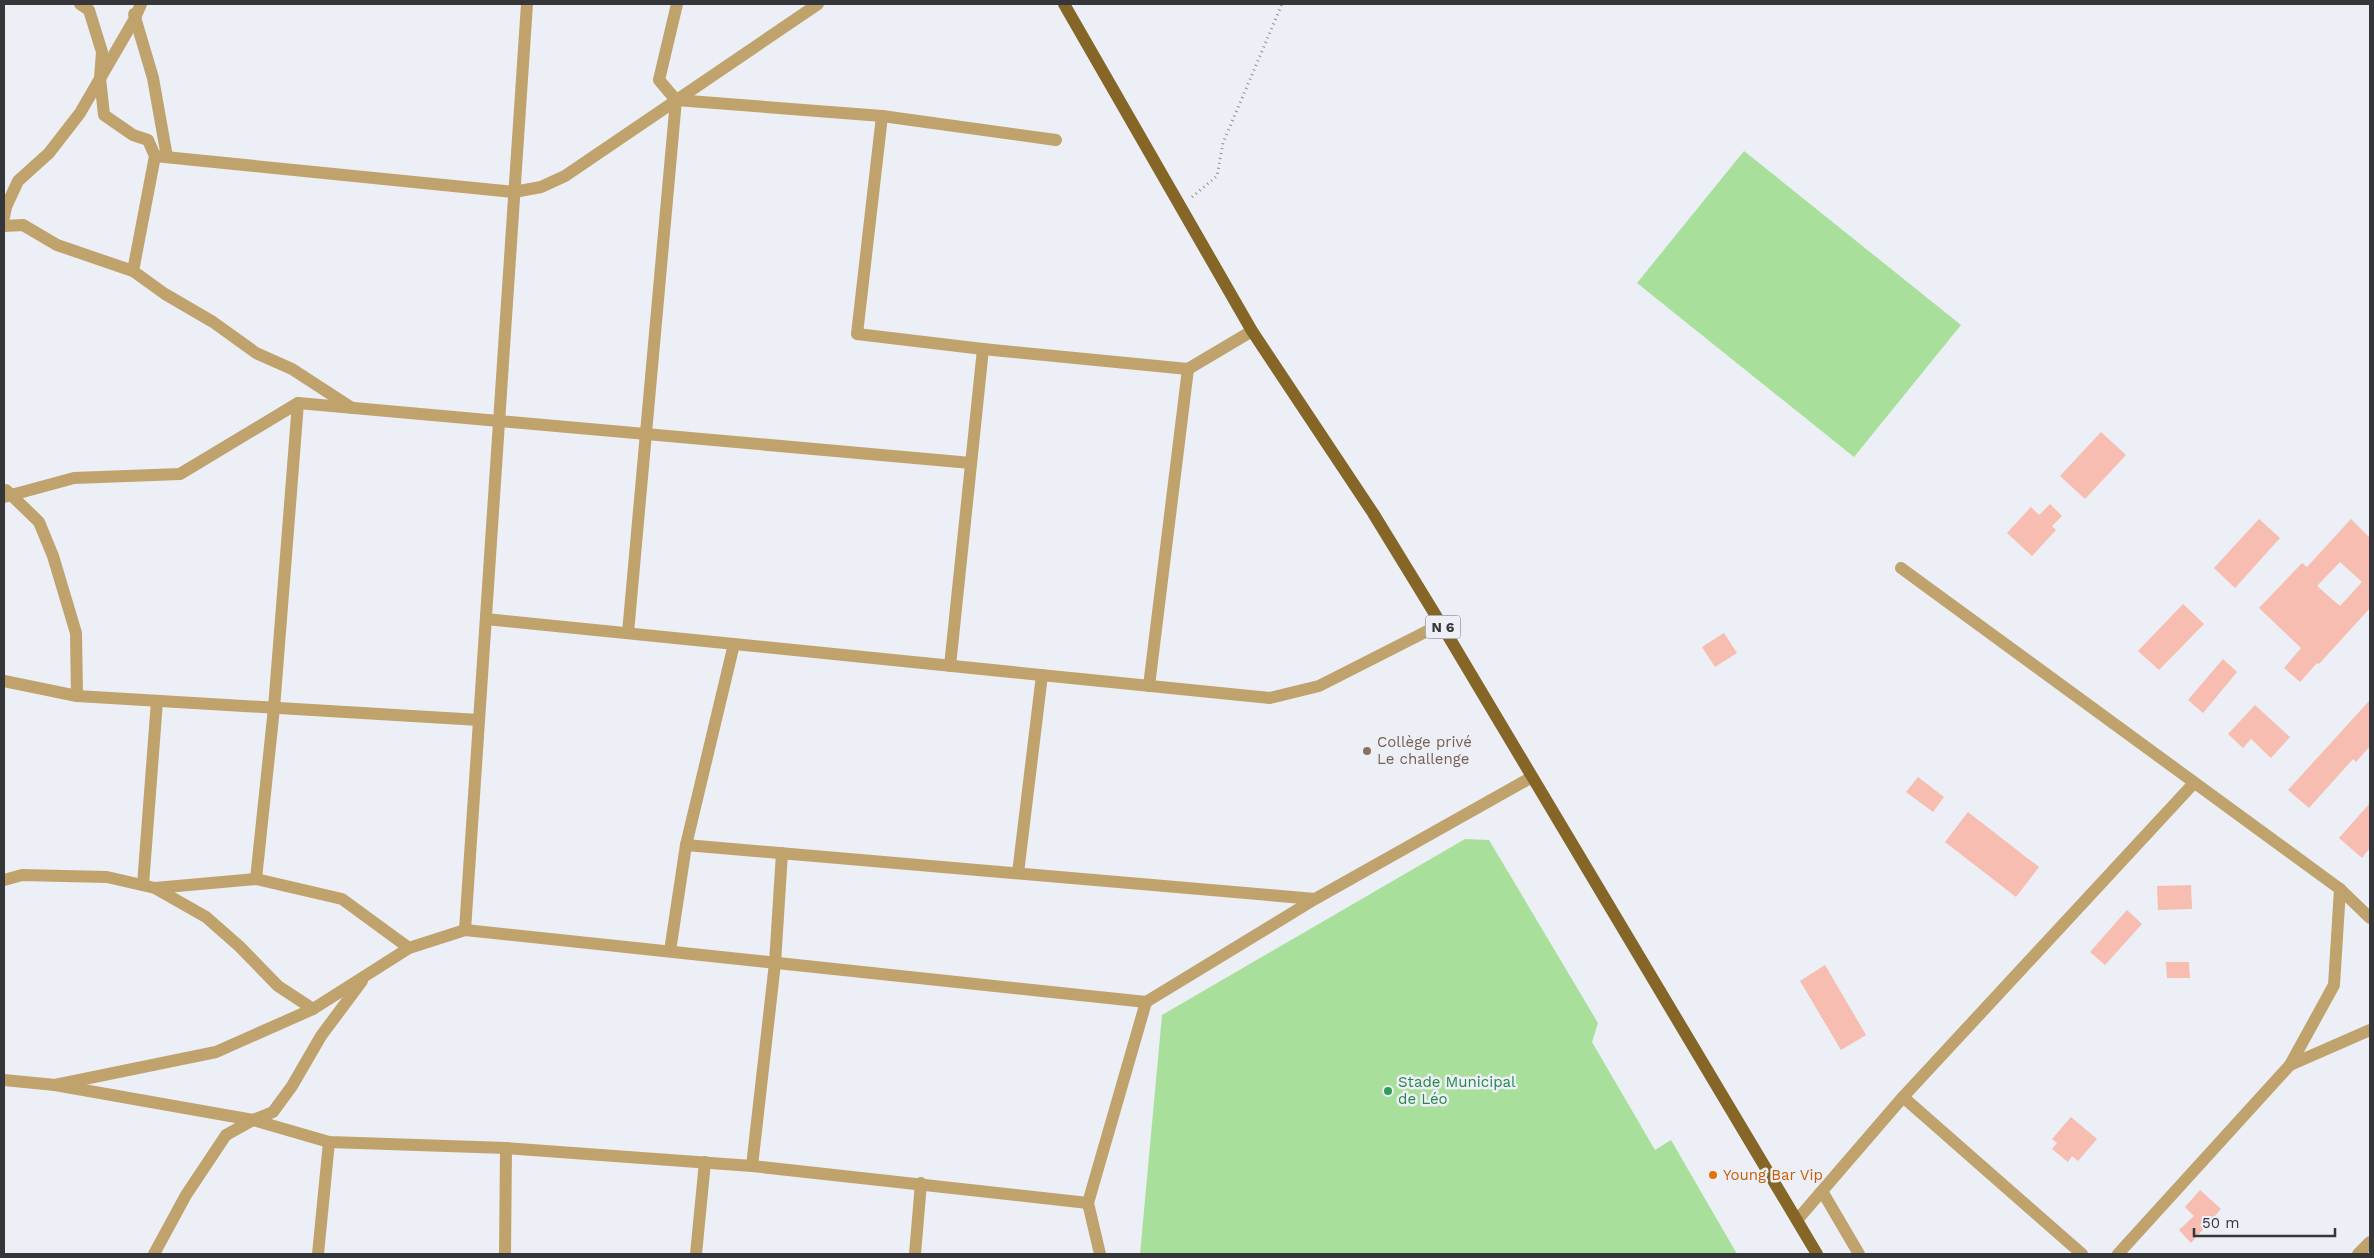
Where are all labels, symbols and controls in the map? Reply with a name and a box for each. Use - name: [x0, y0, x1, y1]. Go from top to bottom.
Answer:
- road number: N 6: [1426, 616, 1460, 638]
- place label: Collège privé Le challenge: [1377, 733, 1472, 768]
- marker: Collège privé Le challenge: [1361, 745, 1373, 757]
- place label: Stade Municipal de Léo: [1398, 1073, 1516, 1108]
- marker: Stade Municipal de Léo: [1382, 1085, 1394, 1097]
- place label: Young Bar Vip: [1723, 1166, 1823, 1184]
- marker: Young Bar Vip: [1707, 1169, 1719, 1181]
- scale bar: [2194, 1206, 2335, 1238]
- text: 50 m: [2202, 1214, 2239, 1232]

